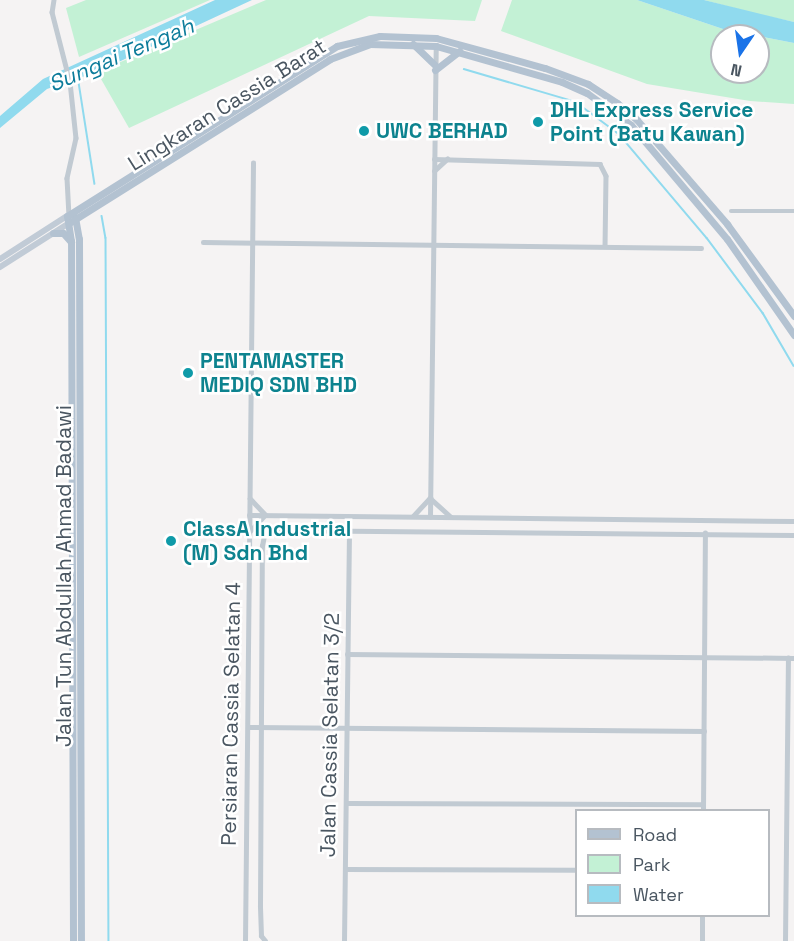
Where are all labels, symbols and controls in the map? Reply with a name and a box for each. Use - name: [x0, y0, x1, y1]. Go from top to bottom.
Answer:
- water label: Sungai Tengah: [44, 12, 198, 98]
- north arrow: [710, 24, 770, 84]
- street label: Lingkaran Cassia Barat: [123, 34, 331, 176]
- text: N: [729, 59, 744, 82]
- place label: DHL Express Service Point (Batu Kawan): [550, 97, 754, 147]
- marker: DHL Express Service Point (Batu Kawan): [531, 115, 545, 129]
- place label: UWC BERHAD: [376, 118, 508, 144]
- marker: UWC BERHAD: [357, 124, 371, 138]
- place label: PENTAMASTER MEDIQ SDN BHD: [200, 348, 357, 398]
- marker: PENTAMASTER MEDIQ SDN BHD: [181, 366, 195, 380]
- street label: Jalan Tun Abdullah Ahmad Badawi: [51, 404, 77, 748]
- place label: ClassA Industrial (M) Sdn Bhd: [183, 516, 352, 566]
- marker: ClassA Industrial (M) Sdn Bhd: [164, 534, 178, 548]
- street label: Persiaran Cassia Selatan 4: [216, 582, 246, 846]
- street label: Jalan Cassia Selatan 3/2: [315, 612, 345, 858]
- legend: [575, 809, 770, 917]
- text: Road: [633, 823, 677, 846]
- text: Park: [633, 853, 670, 876]
- text: Water: [633, 883, 684, 906]

